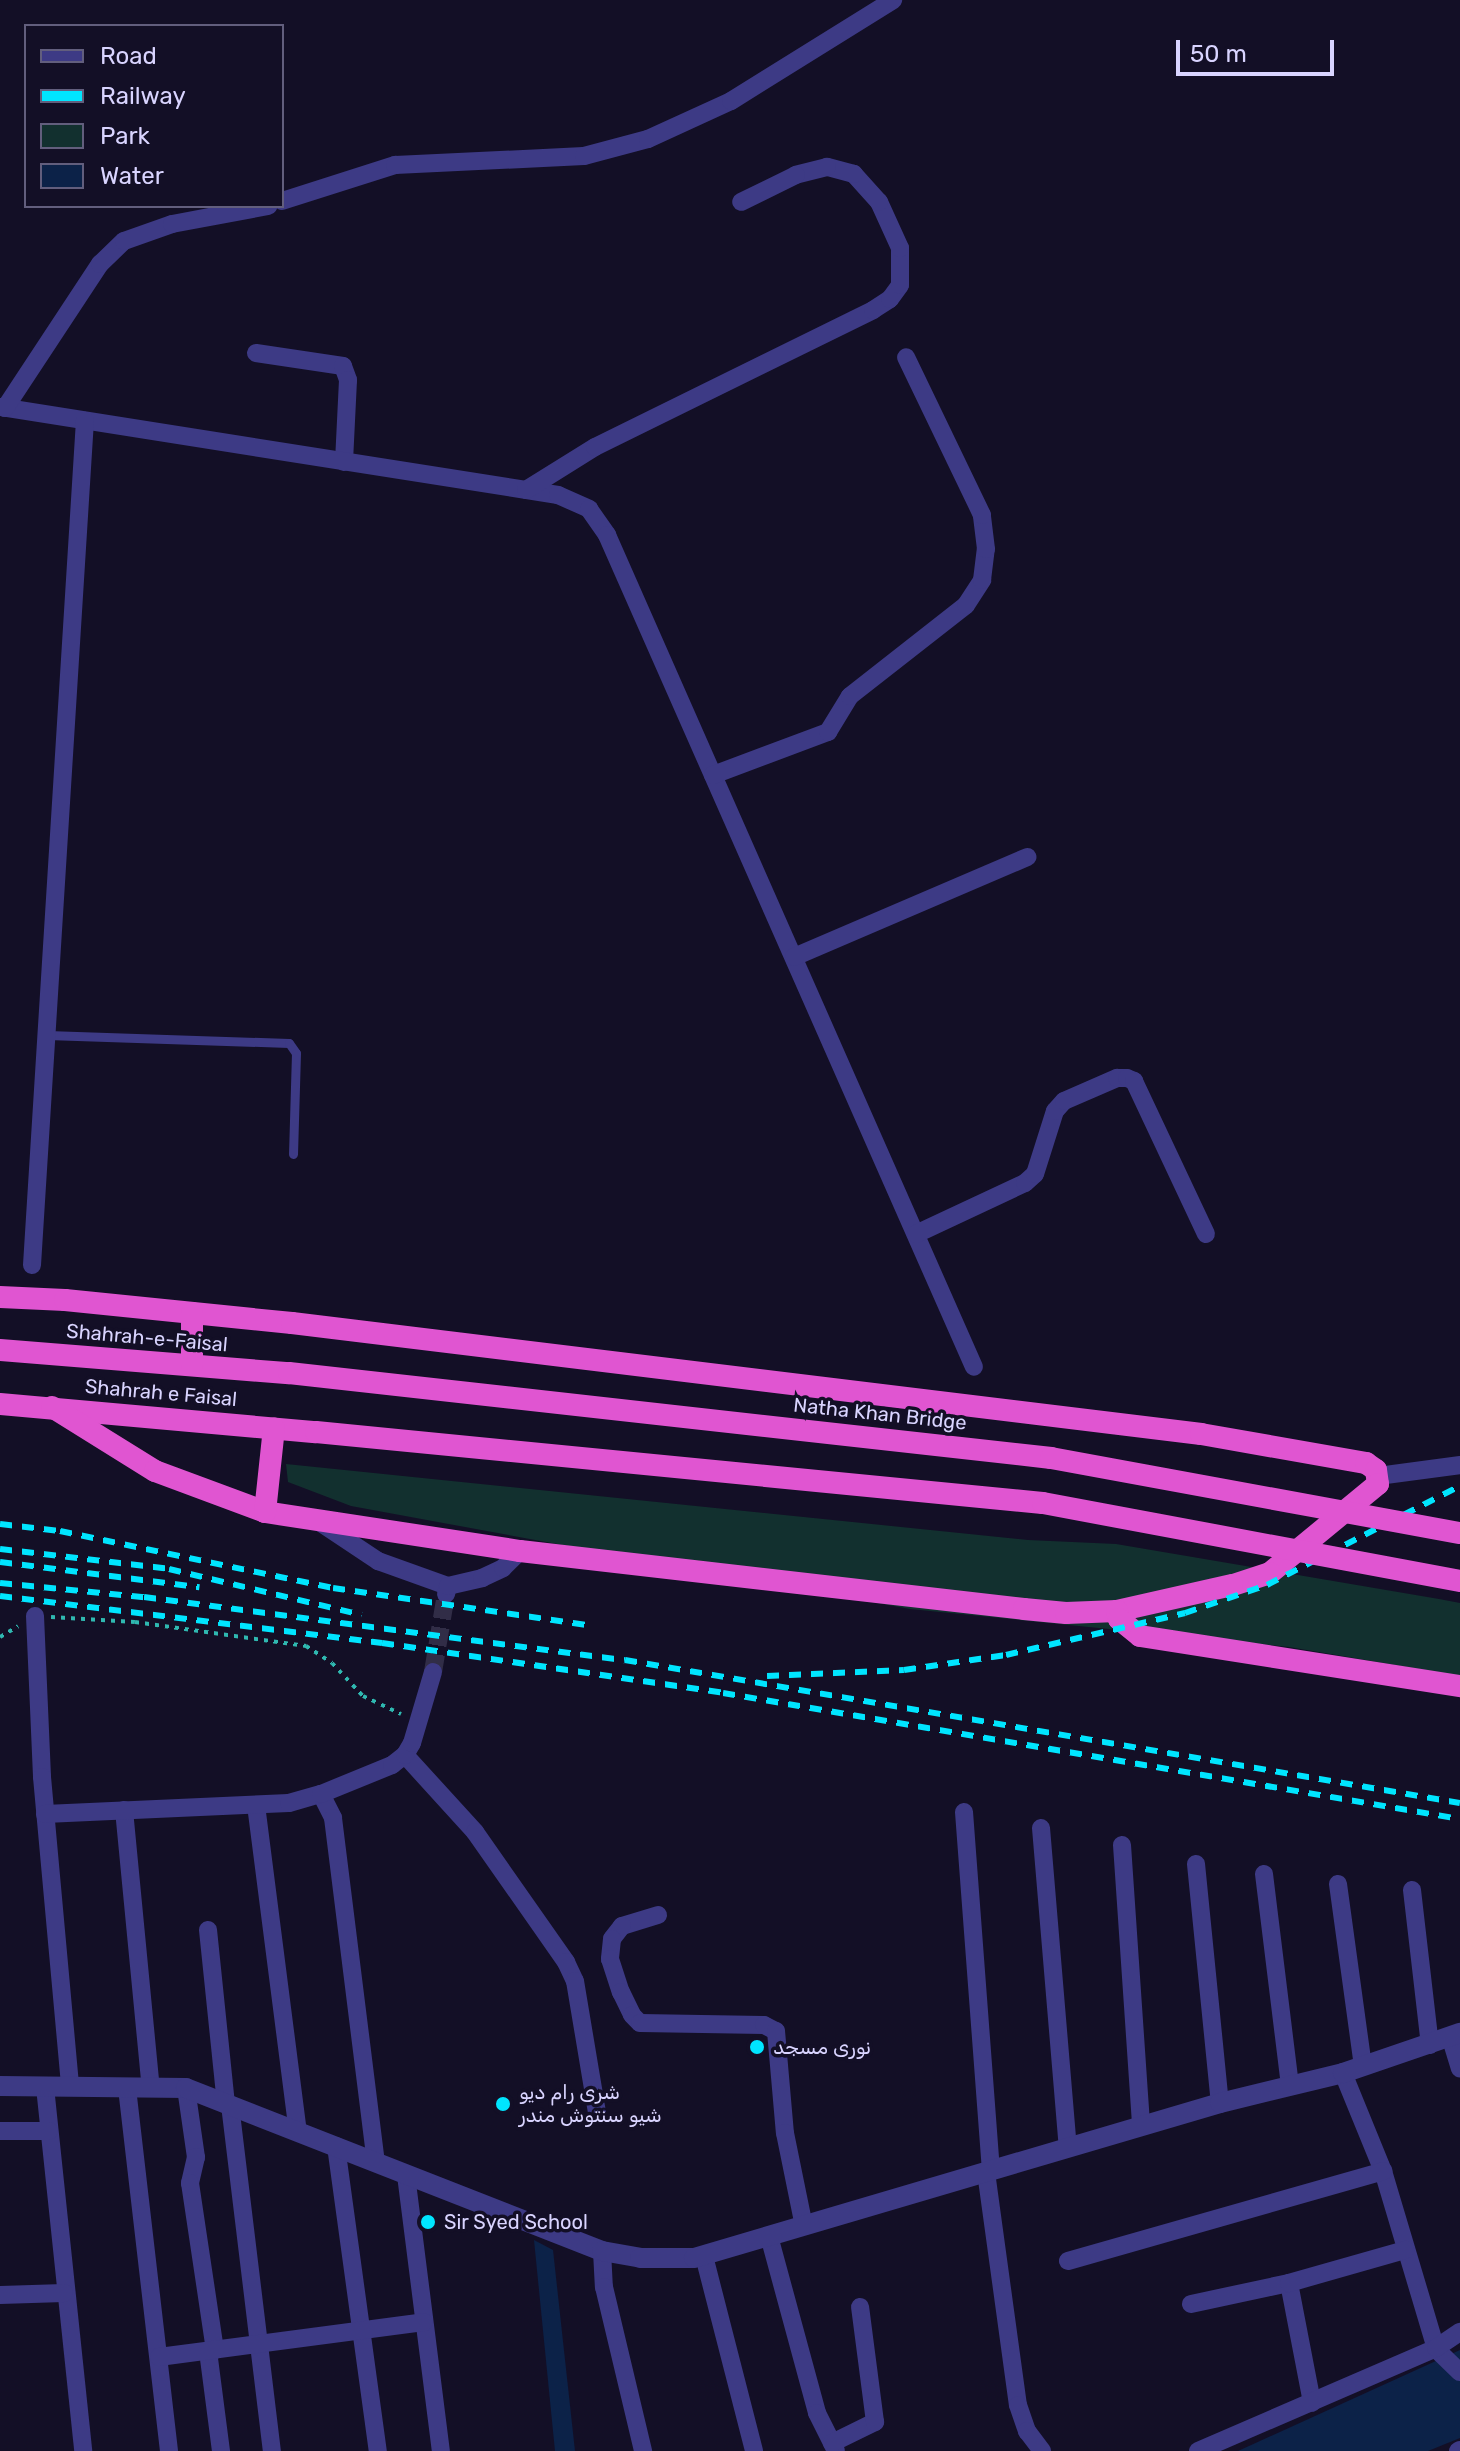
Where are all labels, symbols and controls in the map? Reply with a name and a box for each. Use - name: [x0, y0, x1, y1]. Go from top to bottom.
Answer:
- legend: [24, 24, 284, 208]
- scale bar: [1180, 24, 1338, 74]
- text: 50 m: [1190, 40, 1247, 68]
- text: Road: [100, 42, 157, 70]
- text: Railway: [100, 82, 186, 110]
- text: Park: [100, 122, 150, 150]
- text: Water: [100, 162, 164, 190]
- street label: Shahrah-e-Faisal: [65, 1319, 229, 1357]
- street label: Shahrah e Faisal: [84, 1374, 238, 1412]
- street label: Natha Khan Bridge: [792, 1393, 968, 1435]
- place label: نوری مسجد: [773, 2035, 871, 2059]
- marker: نوری مسجد: [748, 2038, 766, 2056]
- place label: شری رام دیو شیو سنتوش مندر: [519, 2080, 662, 2127]
- marker: شری رام دیو شیو سنتوش مندر: [494, 2095, 512, 2113]
- place label: Sir Syed School: [444, 2210, 588, 2234]
- marker: Sir Syed School: [419, 2213, 437, 2231]

